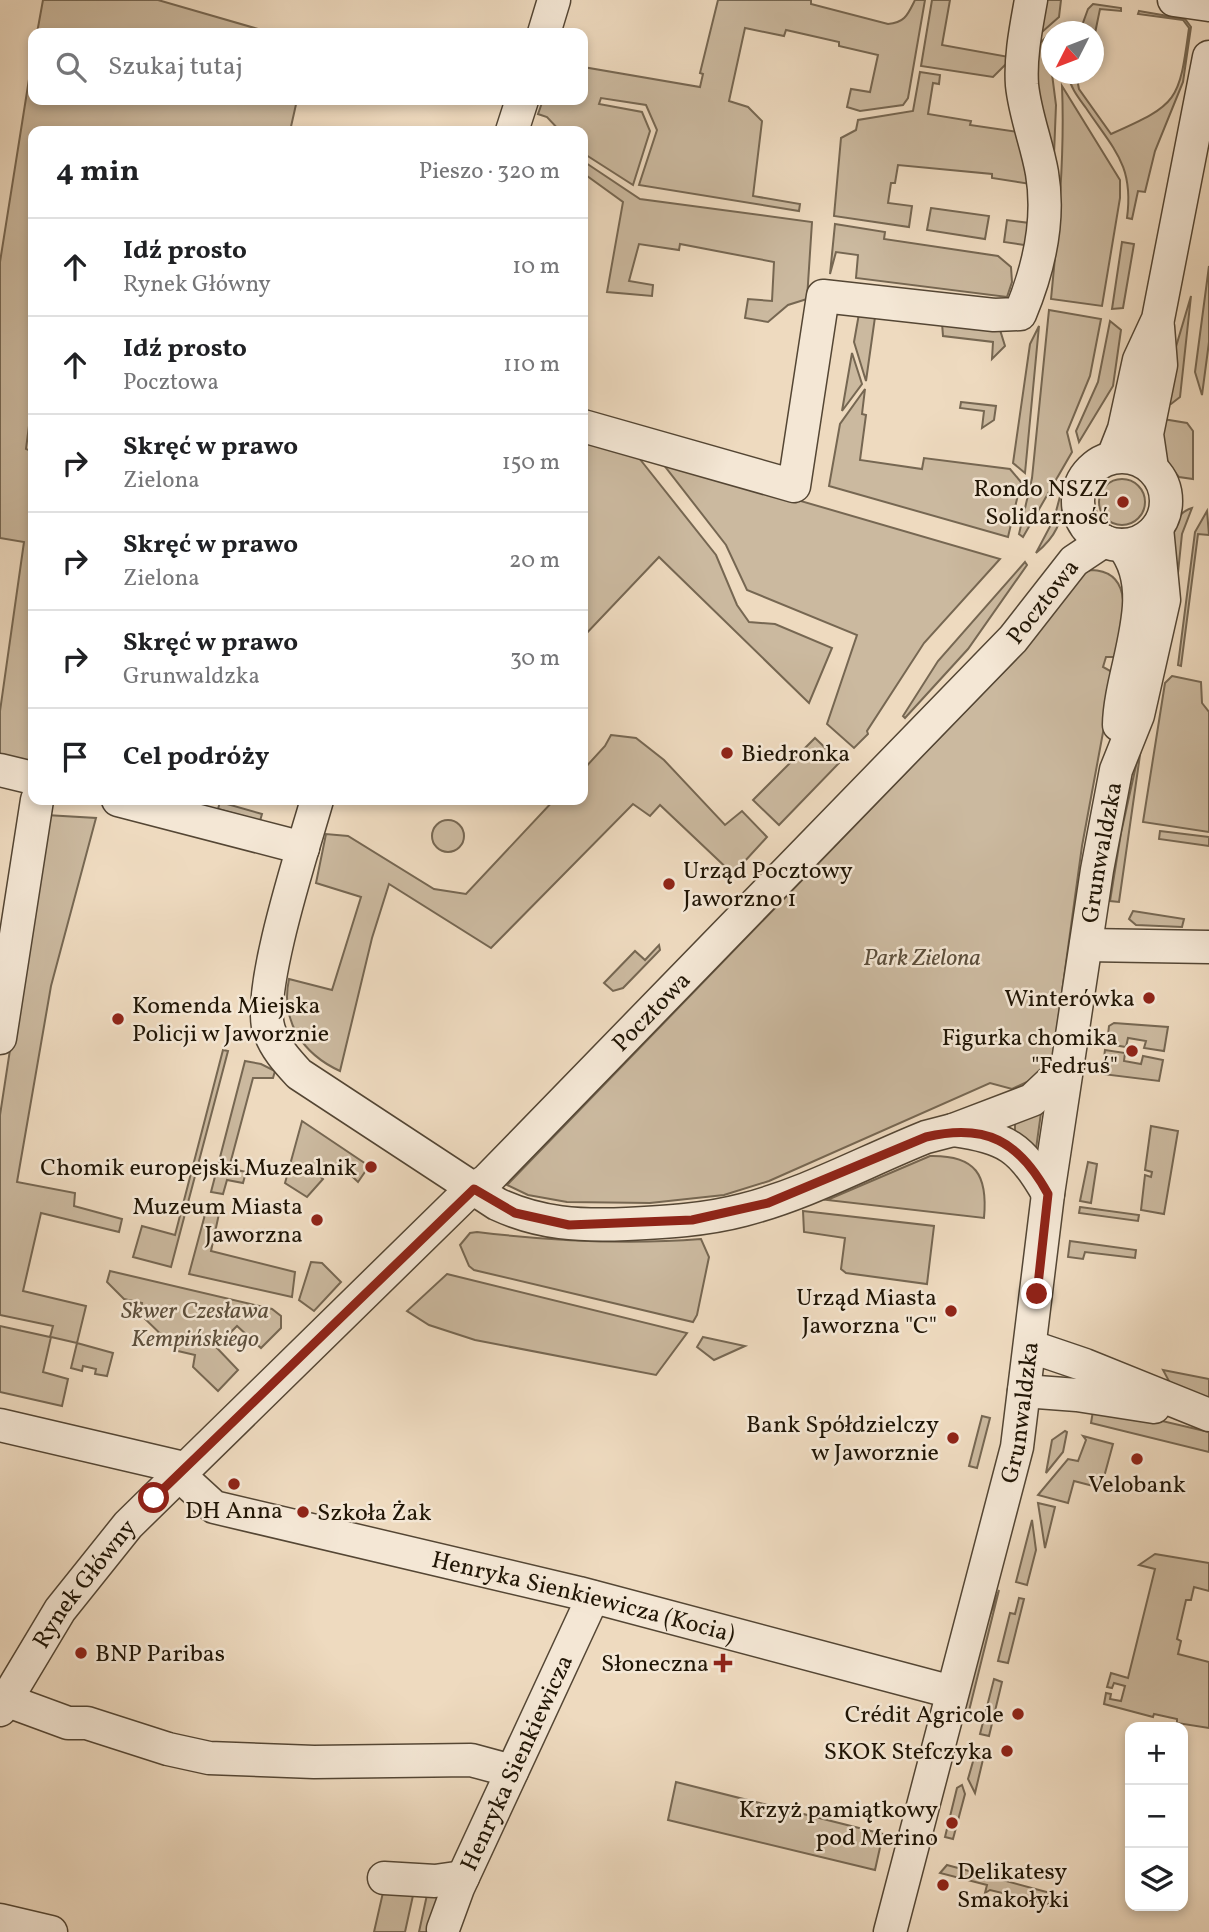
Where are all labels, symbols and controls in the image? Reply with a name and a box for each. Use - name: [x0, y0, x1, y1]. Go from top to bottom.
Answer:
- north arrow: [1041, 21, 1104, 84]
- search box: [28, 28, 588, 105]
- icon: search: [52, 48, 90, 86]
- text: Szukaj tutaj: [108, 49, 243, 85]
- text: 4 min: [56, 151, 140, 193]
- text: Pieszo · 320 m: [419, 156, 560, 188]
- text: Idź prosto: [123, 233, 247, 269]
- icon: ahead: [56, 248, 94, 286]
- text: 10 m: [512, 251, 560, 283]
- text: Rynek Główny: [123, 269, 271, 301]
- text: Idź prosto: [123, 331, 247, 367]
- icon: ahead: [56, 346, 94, 384]
- text: 110 m: [503, 349, 560, 381]
- text: Pocztowa: [123, 367, 219, 399]
- text: Skręć w prawo: [123, 429, 298, 465]
- icon: right: [56, 444, 94, 482]
- text: 150 m: [502, 447, 560, 479]
- text: Zielona: [123, 465, 200, 497]
- place label: Rondo NSZZ Solidarność: [974, 473, 1109, 535]
- marker: Rondo NSZZ Solidarność: [1115, 494, 1131, 510]
- text: Skręć w prawo: [123, 527, 298, 563]
- icon: right: [56, 542, 94, 580]
- text: 20 m: [509, 545, 560, 577]
- street label: Pocztowa: [1000, 553, 1088, 653]
- text: Zielona: [123, 563, 200, 595]
- text: Skręć w prawo: [123, 625, 298, 661]
- icon: right: [56, 640, 94, 678]
- text: 30 m: [510, 643, 560, 675]
- text: Grunwaldzka: [123, 661, 260, 693]
- icon: arrive: [56, 738, 94, 776]
- place label: Biedronka: [741, 738, 850, 772]
- text: Cel podróży: [123, 739, 269, 775]
- marker: Biedronka: [719, 745, 735, 761]
- street label: Grunwaldzka: [1074, 779, 1132, 926]
- place label: Urząd Pocztowy Jaworzno 1: [683, 855, 853, 917]
- marker: Urząd Pocztowy Jaworzno 1: [661, 876, 677, 892]
- park label: Park Zielona: [863, 942, 981, 976]
- street label: Pocztowa: [605, 965, 700, 1061]
- place label: Winterówka: [1004, 983, 1135, 1017]
- place label: Komenda Miejska Policji w Jaworznie: [132, 990, 329, 1052]
- marker: Winterówka: [1141, 990, 1157, 1006]
- marker: Komenda Miejska Policji w Jaworznie: [110, 1011, 126, 1027]
- place label: Figurka chomika "Fedruś": [942, 1022, 1118, 1084]
- marker: Figurka chomika "Fedruś": [1124, 1043, 1140, 1059]
- place label: Chomik europejski Muzealnik: [40, 1152, 357, 1186]
- marker: Chomik europejski Muzealnik: [363, 1159, 379, 1175]
- place label: Muzeum Miasta Jaworzna: [132, 1191, 303, 1253]
- marker: Muzeum Miasta Jaworzna: [309, 1212, 325, 1228]
- route end: [1021, 1278, 1052, 1309]
- place label: Urząd Miasta Jaworzna "C": [796, 1282, 937, 1344]
- park label: Skwer Czesława Kempińskiego: [121, 1295, 269, 1357]
- marker: Urząd Miasta Jaworzna "C": [943, 1303, 959, 1319]
- street label: Grunwaldzka: [993, 1340, 1049, 1487]
- place label: Bank Spółdzielczy w Jaworznie: [746, 1409, 939, 1471]
- marker: Bank Spółdzielczy w Jaworznie: [945, 1430, 961, 1446]
- marker: Velobank: [1129, 1451, 1145, 1467]
- place label: Velobank: [1088, 1469, 1186, 1503]
- marker: DH Anna: [226, 1476, 242, 1492]
- route start: [138, 1482, 169, 1513]
- place label: DH Anna: [185, 1495, 283, 1529]
- place label: Szkoła Żak: [317, 1497, 432, 1531]
- marker: Szkoła Żak: [295, 1504, 311, 1520]
- street label: Rynek Główny: [26, 1513, 145, 1656]
- street label: Henryka Sienkiewicza (Kocia): [428, 1544, 738, 1653]
- place label: BNP Paribas: [95, 1638, 225, 1672]
- marker: BNP Paribas: [73, 1645, 89, 1661]
- place label: Słoneczna: [601, 1648, 709, 1682]
- street label: Henryka Sienkiewicza: [453, 1650, 583, 1877]
- marker: Słoneczna: [715, 1655, 731, 1671]
- place label: Crédit Agricole: [845, 1699, 1004, 1733]
- marker: Crédit Agricole: [1010, 1706, 1026, 1722]
- map controls: [1125, 1722, 1188, 1911]
- button: +: [1125, 1722, 1188, 1785]
- place label: SKOK Stefczyka: [824, 1736, 993, 1770]
- marker: SKOK Stefczyka: [999, 1743, 1015, 1759]
- button: −: [1125, 1785, 1188, 1848]
- place label: Krzyż pamiątkowy pod Merino: [739, 1794, 938, 1856]
- marker: Krzyż pamiątkowy pod Merino: [944, 1815, 960, 1831]
- button: layers: [1125, 1848, 1188, 1911]
- place label: Delikatesy Smakołyki: [957, 1856, 1069, 1918]
- marker: Delikatesy Smakołyki: [935, 1877, 951, 1893]

